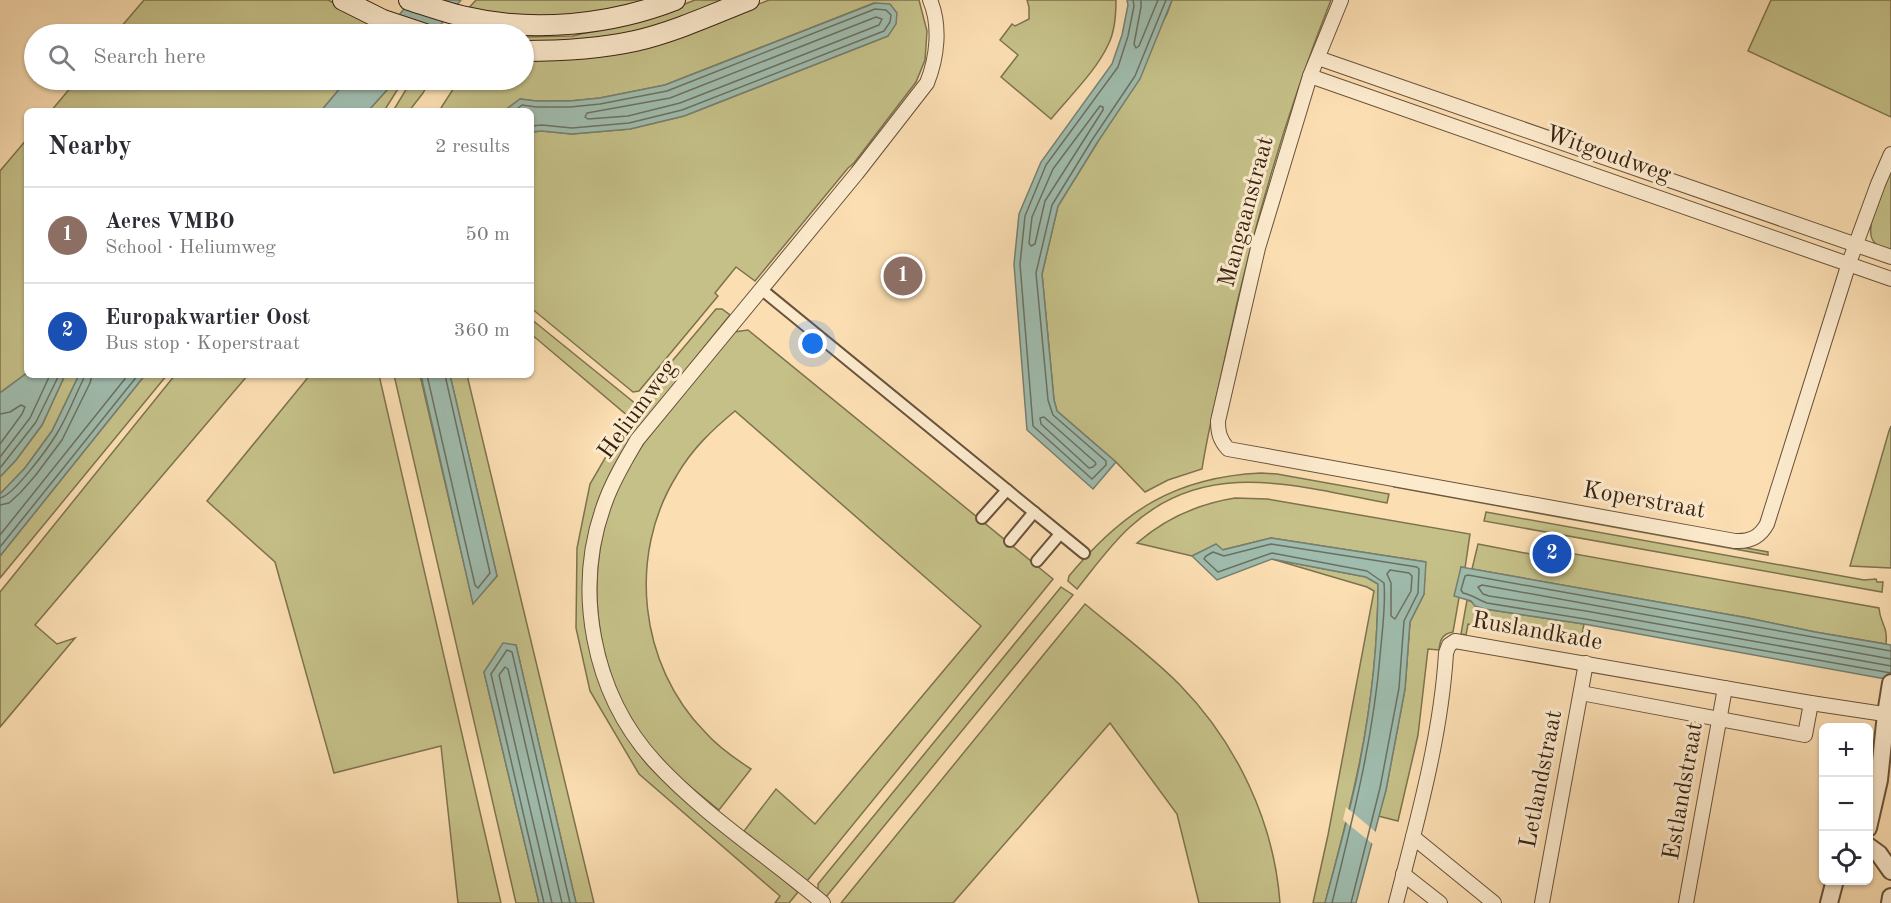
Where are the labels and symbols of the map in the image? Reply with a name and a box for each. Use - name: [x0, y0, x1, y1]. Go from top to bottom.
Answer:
- street label: Witgoudweg: [1542, 122, 1674, 188]
- street label: Mangaanstraat: [1215, 134, 1279, 290]
- pin: 1: [884, 254, 922, 298]
- your location: [798, 329, 827, 358]
- street label: Heliumweg: [594, 356, 682, 464]
- street label: Koperstraat: [1581, 478, 1707, 524]
- pin: 2: [1532, 532, 1572, 576]
- street label: Ruslandkade: [1470, 609, 1604, 655]
- street label: Letlandstraat: [1517, 708, 1567, 850]
- street label: Estlandstraat: [1660, 720, 1708, 862]

